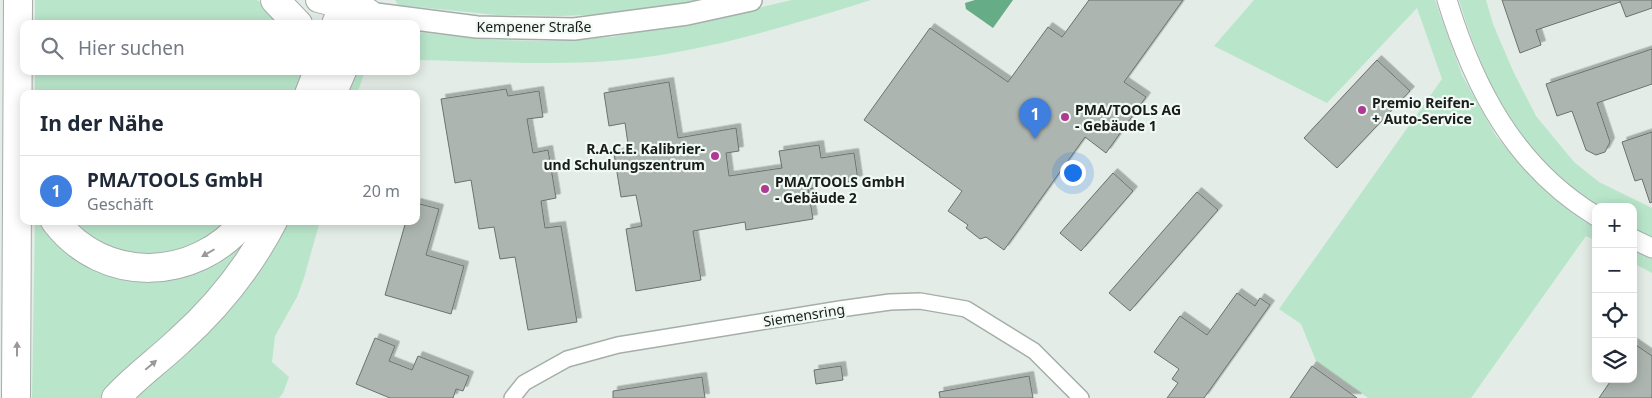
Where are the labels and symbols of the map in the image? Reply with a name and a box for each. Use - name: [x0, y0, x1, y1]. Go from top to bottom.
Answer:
- street label: Kempener Straße: [477, 17, 592, 36]
- place label: Premio Reifen- + Auto-Service: [1372, 93, 1475, 128]
- pin: 1: [1019, 98, 1051, 139]
- place label: PMA/TOOLS AG - Gebäude 1: [1075, 100, 1181, 135]
- marker: Premio Reifen- + Auto-Service: [1356, 104, 1368, 116]
- marker: PMA/TOOLS AG - Gebäude 1: [1059, 111, 1071, 123]
- place label: R.A.C.E. Kalibrier- und Schulungszentrum: [543, 139, 706, 174]
- marker: R.A.C.E. Kalibrier- und Schulungszentrum: [709, 150, 721, 162]
- your location: [1060, 160, 1086, 186]
- place label: PMA/TOOLS GmbH - Gebäude 2: [775, 172, 905, 207]
- marker: PMA/TOOLS GmbH - Gebäude 2: [759, 183, 771, 195]
- one-way arrow: [201, 248, 214, 257]
- street label: Siemensring: [762, 299, 846, 331]
- one-way arrow: [13, 341, 21, 357]
- one-way arrow: [145, 359, 158, 370]

